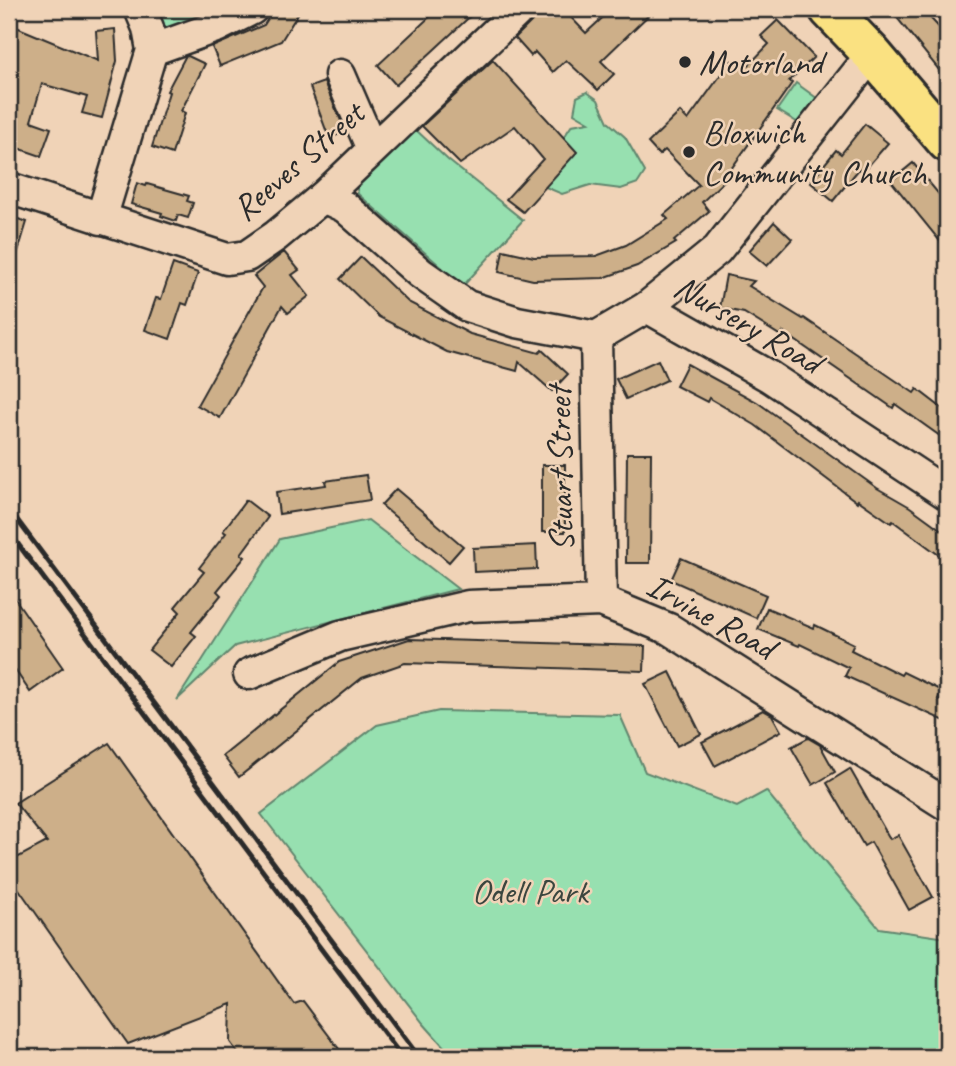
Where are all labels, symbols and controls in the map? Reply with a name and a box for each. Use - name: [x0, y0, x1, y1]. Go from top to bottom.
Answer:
- place label: Motorland: [699, 40, 828, 85]
- marker: Motorland: [677, 54, 693, 70]
- street label: Reeves Street: [223, 89, 376, 230]
- place label: Bloxwich Community Church: [703, 110, 927, 195]
- marker: Bloxwich Community Church: [681, 144, 697, 160]
- street label: Nursery Road: [666, 264, 834, 387]
- street label: Stuart Street: [536, 382, 584, 552]
- street label: Irvine Road: [639, 562, 788, 672]
- park label: Odell Park: [472, 869, 591, 914]

